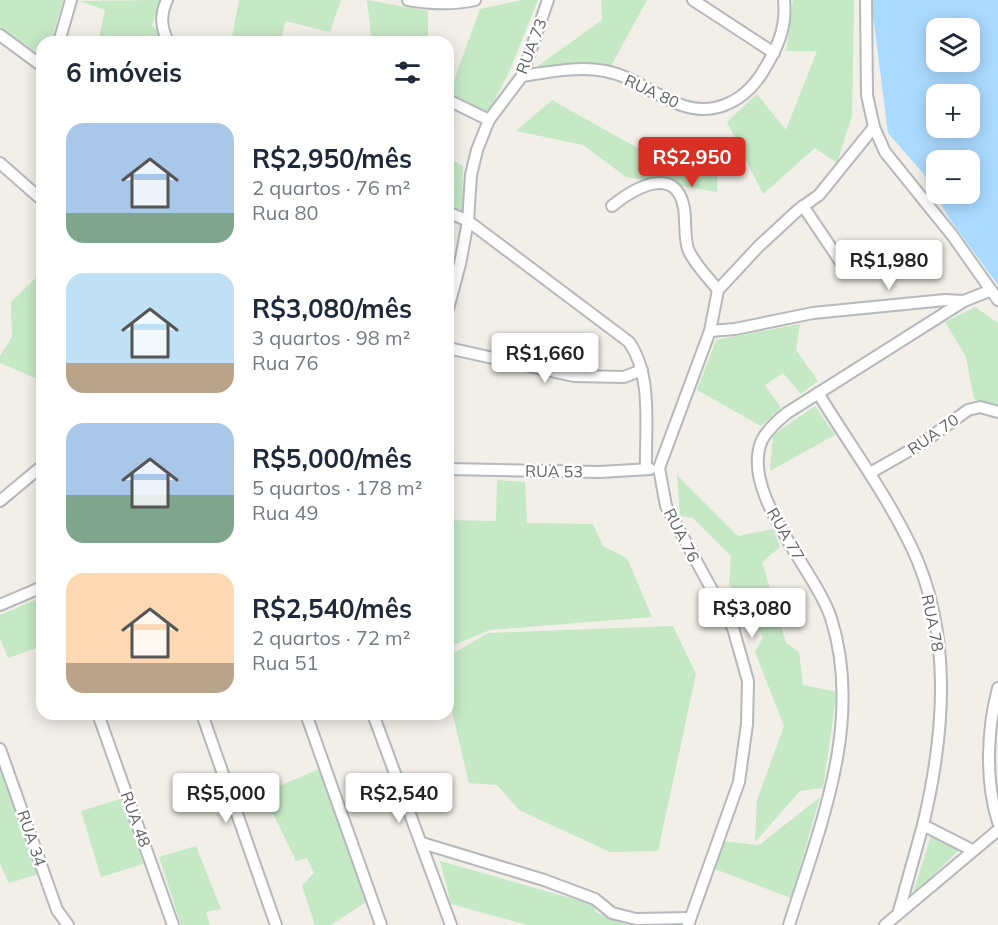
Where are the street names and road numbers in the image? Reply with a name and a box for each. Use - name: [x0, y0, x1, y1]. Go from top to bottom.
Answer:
- street label: RUA 73: [511, 15, 551, 77]
- street label: RUA 80: [622, 70, 682, 112]
- street label: RUA 70: [904, 409, 962, 459]
- street label: RUA 53: [525, 460, 583, 482]
- street label: RUA 77: [763, 504, 809, 564]
- street label: RUA 76: [660, 505, 704, 565]
- street label: RUA 78: [918, 593, 948, 653]
- street label: RUA 48: [117, 788, 155, 850]
- street label: RUA 34: [13, 807, 51, 869]

